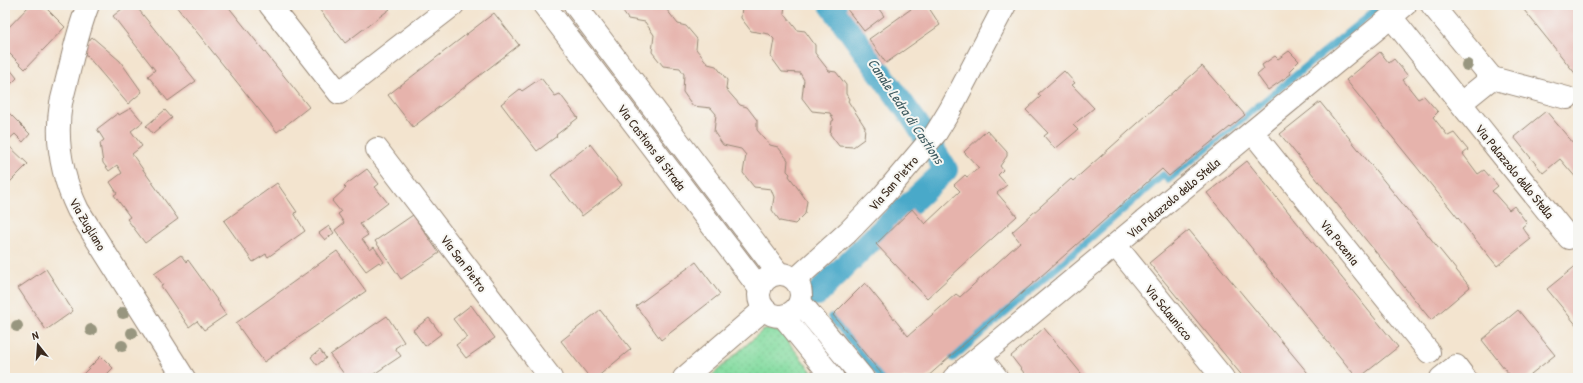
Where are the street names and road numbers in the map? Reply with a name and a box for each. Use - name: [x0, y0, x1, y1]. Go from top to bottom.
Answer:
- street label: Via Castions di Strada: [614, 100, 690, 194]
- street label: Via Palazzolo dello Stella: [1471, 120, 1559, 222]
- street label: Via San Pietro: [864, 152, 922, 214]
- street label: Via Palazzolo dello Stella: [1123, 154, 1223, 242]
- street label: Via Zugliano: [65, 194, 111, 254]
- street label: Via Pocenia: [1316, 215, 1364, 269]
- street label: Via San Pietro: [437, 231, 491, 295]
- street label: Via Sclaunicco: [1141, 280, 1197, 344]

